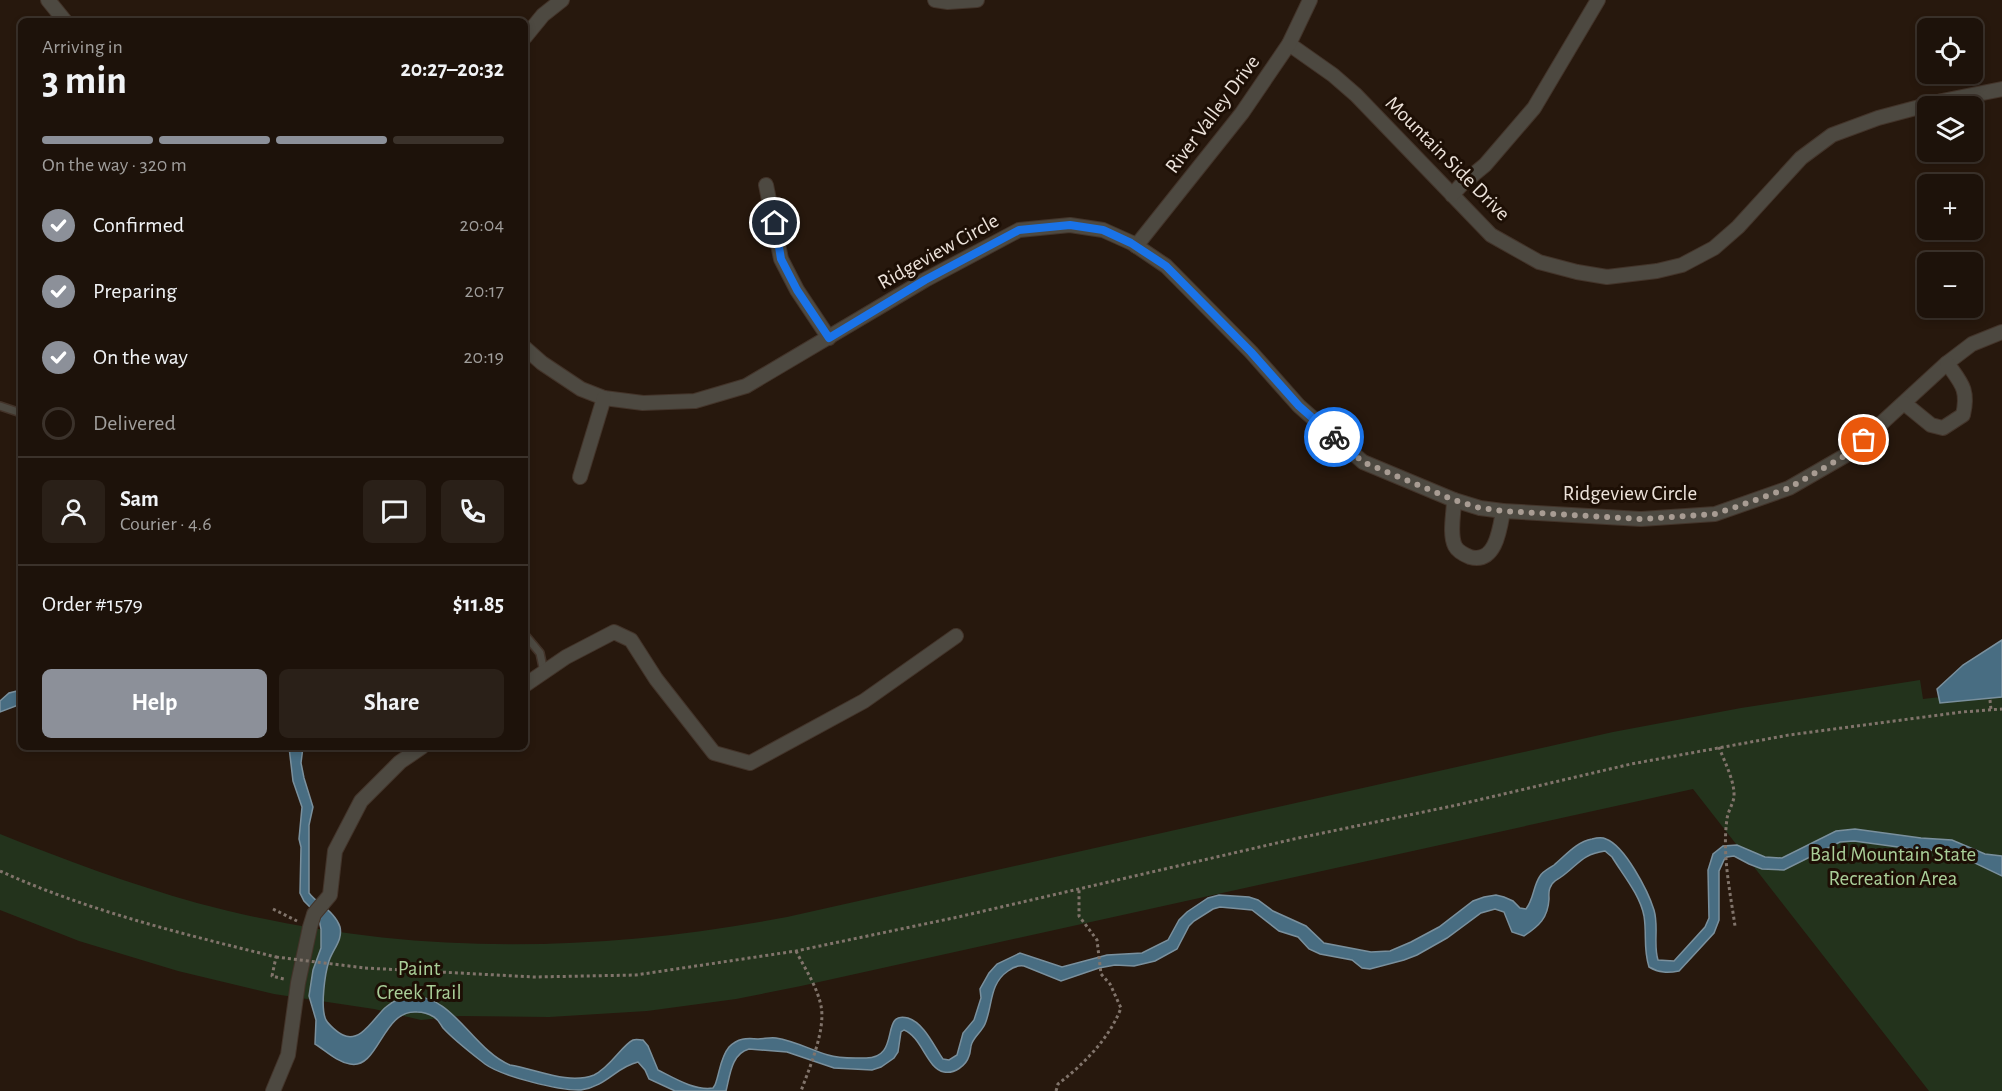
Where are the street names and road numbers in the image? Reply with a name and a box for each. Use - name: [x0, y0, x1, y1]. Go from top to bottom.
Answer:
- street label: River Valley Drive: [1161, 51, 1263, 177]
- street label: Mountain Side Drive: [1381, 92, 1514, 225]
- street label: Ridgeview Circle: [874, 210, 1002, 293]
- street label: Ridgeview Circle: [1563, 483, 1697, 504]

